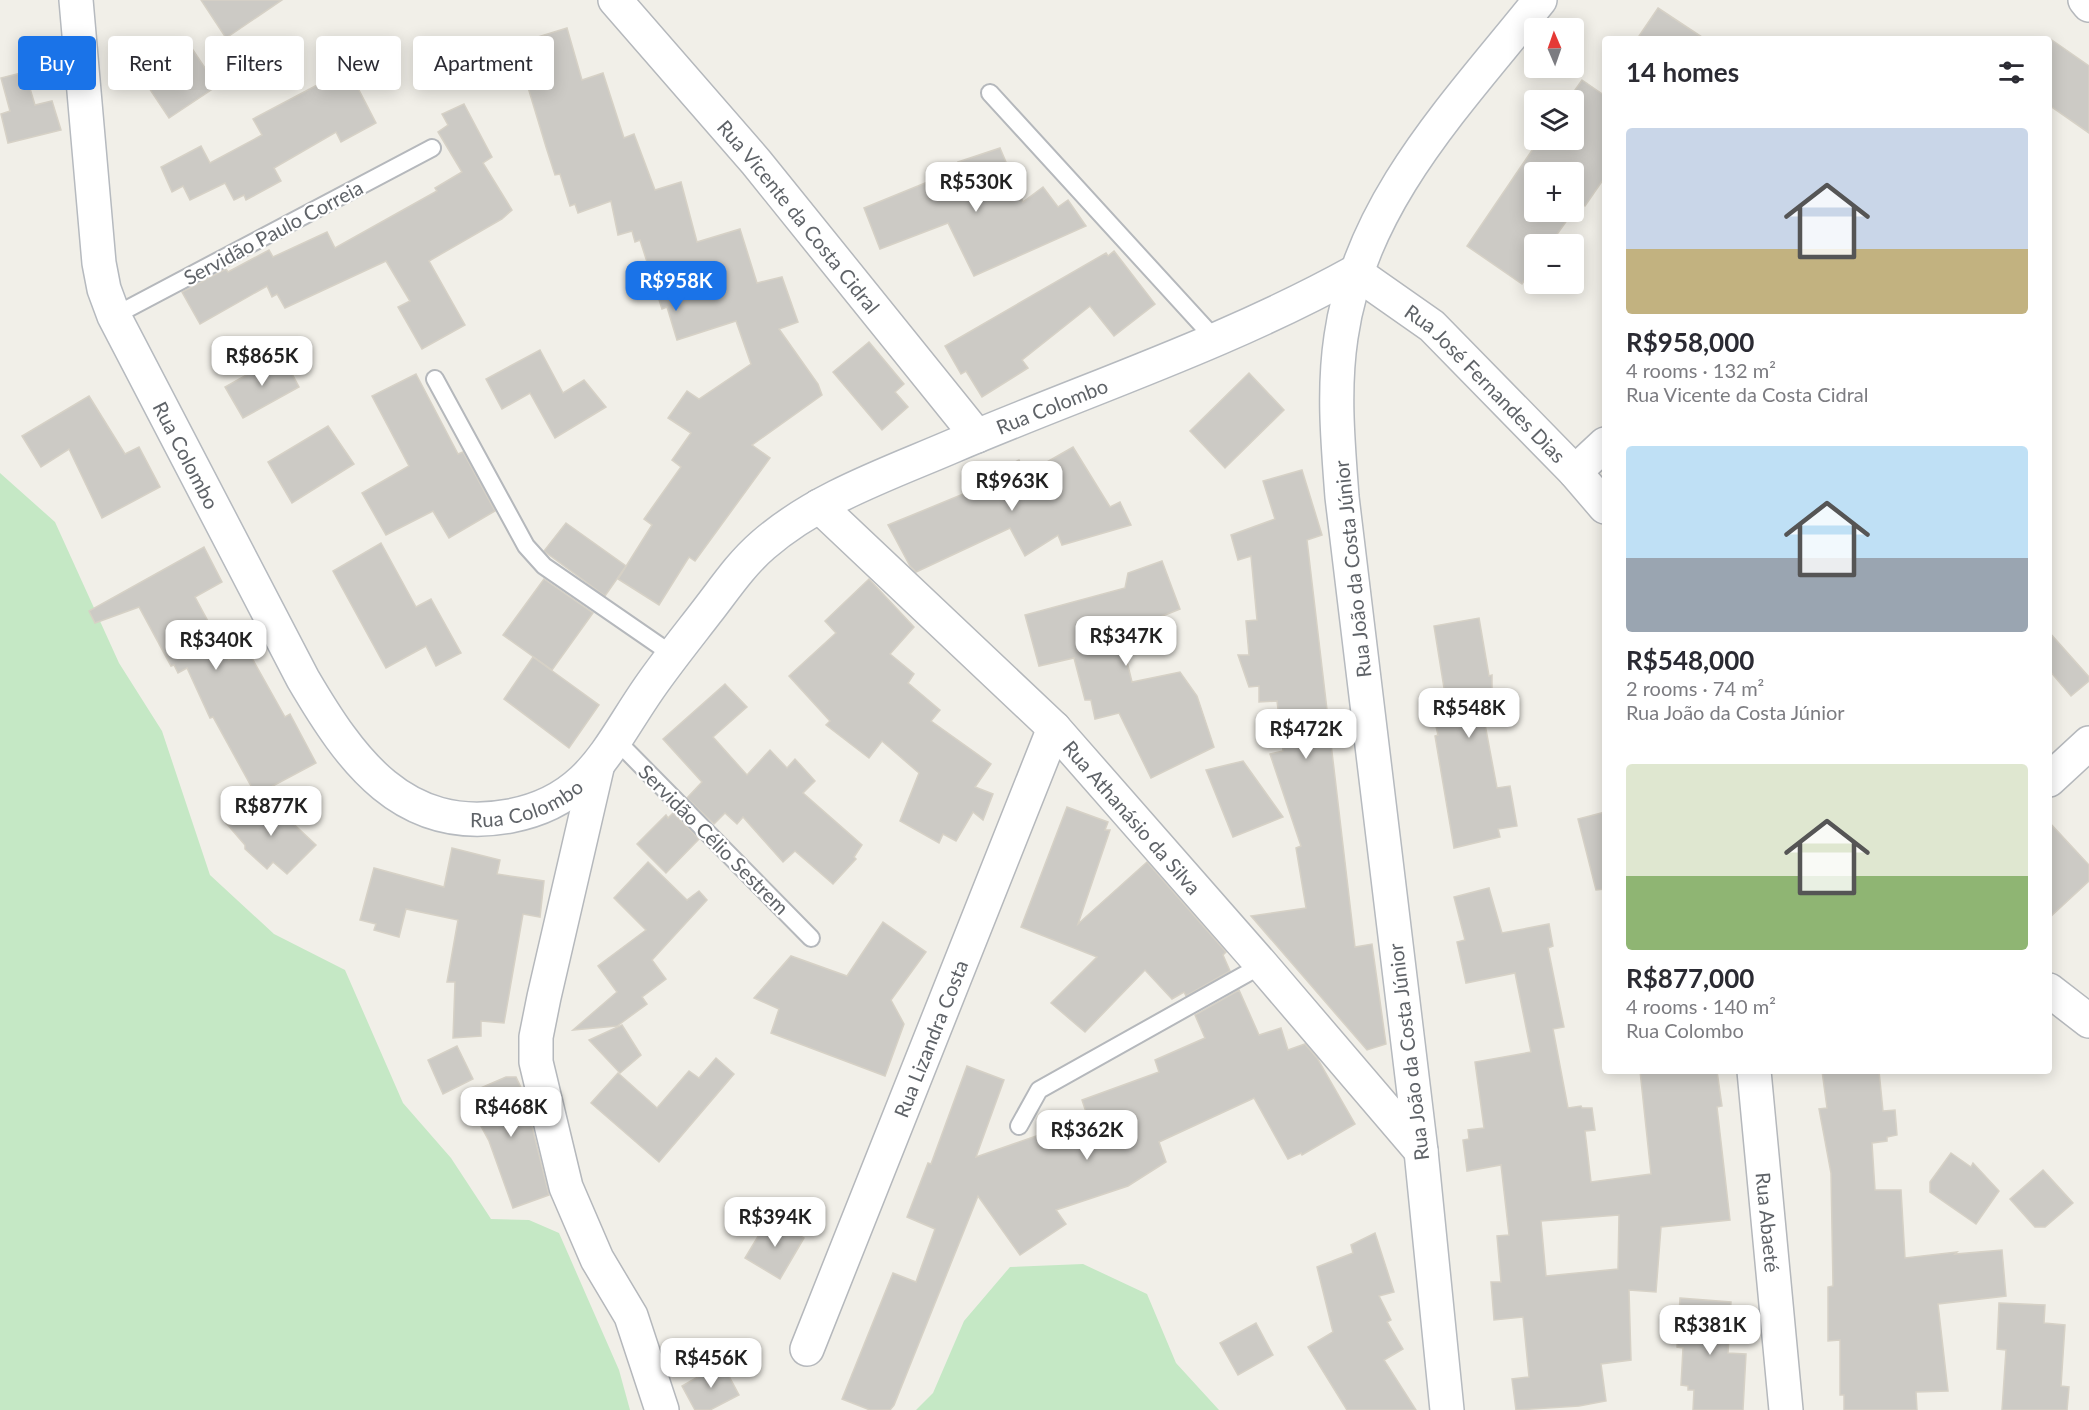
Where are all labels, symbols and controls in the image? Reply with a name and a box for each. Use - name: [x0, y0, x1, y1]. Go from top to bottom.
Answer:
- north arrow: [1524, 18, 1584, 78]
- map controls: [1524, 18, 1584, 294]
- chip: Buy: [18, 36, 96, 90]
- chip: Rent: [108, 36, 193, 90]
- chip: Filters: [205, 36, 304, 90]
- chip: New: [316, 36, 401, 90]
- chip: Apartment: [413, 36, 554, 90]
- text: 14 homes: [1626, 56, 1739, 88]
- icon: filters: [1995, 56, 2028, 89]
- button: layers: [1524, 90, 1584, 150]
- street label: Rua Vicente da Costa Cidral: [713, 115, 885, 318]
- pin: R$530K: [927, 162, 1025, 213]
- button: +: [1524, 162, 1584, 222]
- icon: home: [1773, 167, 1881, 275]
- text: R$530K: [940, 169, 1012, 193]
- street label: Servidão Paulo Correia: [179, 175, 367, 289]
- button: −: [1524, 234, 1584, 294]
- pin: R$958K: [627, 261, 725, 312]
- text: R$958K: [640, 268, 712, 292]
- street label: Rua José Fernandes Dias: [1400, 299, 1571, 467]
- text: R$958,000: [1626, 326, 1754, 358]
- pin: R$865K: [213, 336, 311, 387]
- text: R$865K: [226, 343, 298, 367]
- text: 4 rooms · 132 m²: [1626, 358, 1776, 382]
- street label: Rua Colombo: [992, 373, 1111, 439]
- text: Rua Vicente da Costa Cidral: [1626, 382, 1869, 406]
- street label: Rua Colombo: [148, 397, 224, 513]
- street label: Rua João da Costa Júnior: [1329, 458, 1375, 679]
- pin: R$963K: [963, 461, 1061, 512]
- text: R$963K: [976, 468, 1048, 492]
- icon: home: [1773, 485, 1881, 593]
- pin: R$347K: [1077, 616, 1175, 667]
- pin: R$340K: [167, 620, 265, 671]
- text: R$347K: [1090, 623, 1162, 647]
- text: R$340K: [180, 627, 252, 651]
- text: R$548,000: [1626, 644, 1754, 676]
- text: 2 rooms · 74 m²: [1626, 676, 1764, 700]
- pin: R$548K: [1420, 688, 1518, 739]
- text: R$548K: [1433, 695, 1505, 719]
- text: Rua João da Costa Júnior: [1626, 700, 1845, 724]
- pin: R$472K: [1257, 709, 1355, 760]
- text: R$472K: [1270, 716, 1342, 740]
- street label: Rua Athanásio da Silva: [1058, 735, 1206, 899]
- street label: Servidão Célio Sestrem: [634, 759, 794, 919]
- street label: Rua Colombo: [470, 774, 587, 831]
- pin: R$877K: [222, 786, 320, 837]
- text: R$877K: [235, 793, 307, 817]
- icon: home: [1773, 803, 1881, 911]
- street label: Rua João da Costa Júnior: [1383, 941, 1433, 1162]
- street label: Rua Lizandra Costa: [888, 956, 973, 1121]
- text: R$877,000: [1626, 962, 1754, 994]
- text: 4 rooms · 140 m²: [1626, 994, 1776, 1018]
- text: Rua Colombo: [1626, 1018, 1744, 1042]
- pin: R$468K: [462, 1087, 560, 1138]
- text: R$468K: [475, 1094, 547, 1118]
- pin: R$362K: [1038, 1110, 1136, 1161]
- text: R$362K: [1051, 1117, 1123, 1141]
- street label: Rua Abaeté: [1752, 1171, 1785, 1273]
- pin: R$394K: [726, 1197, 824, 1248]
- text: R$394K: [739, 1204, 811, 1228]
- pin: R$381K: [1661, 1305, 1759, 1356]
- text: R$381K: [1674, 1312, 1746, 1336]
- pin: R$456K: [662, 1338, 760, 1389]
- text: R$456K: [675, 1345, 747, 1369]

